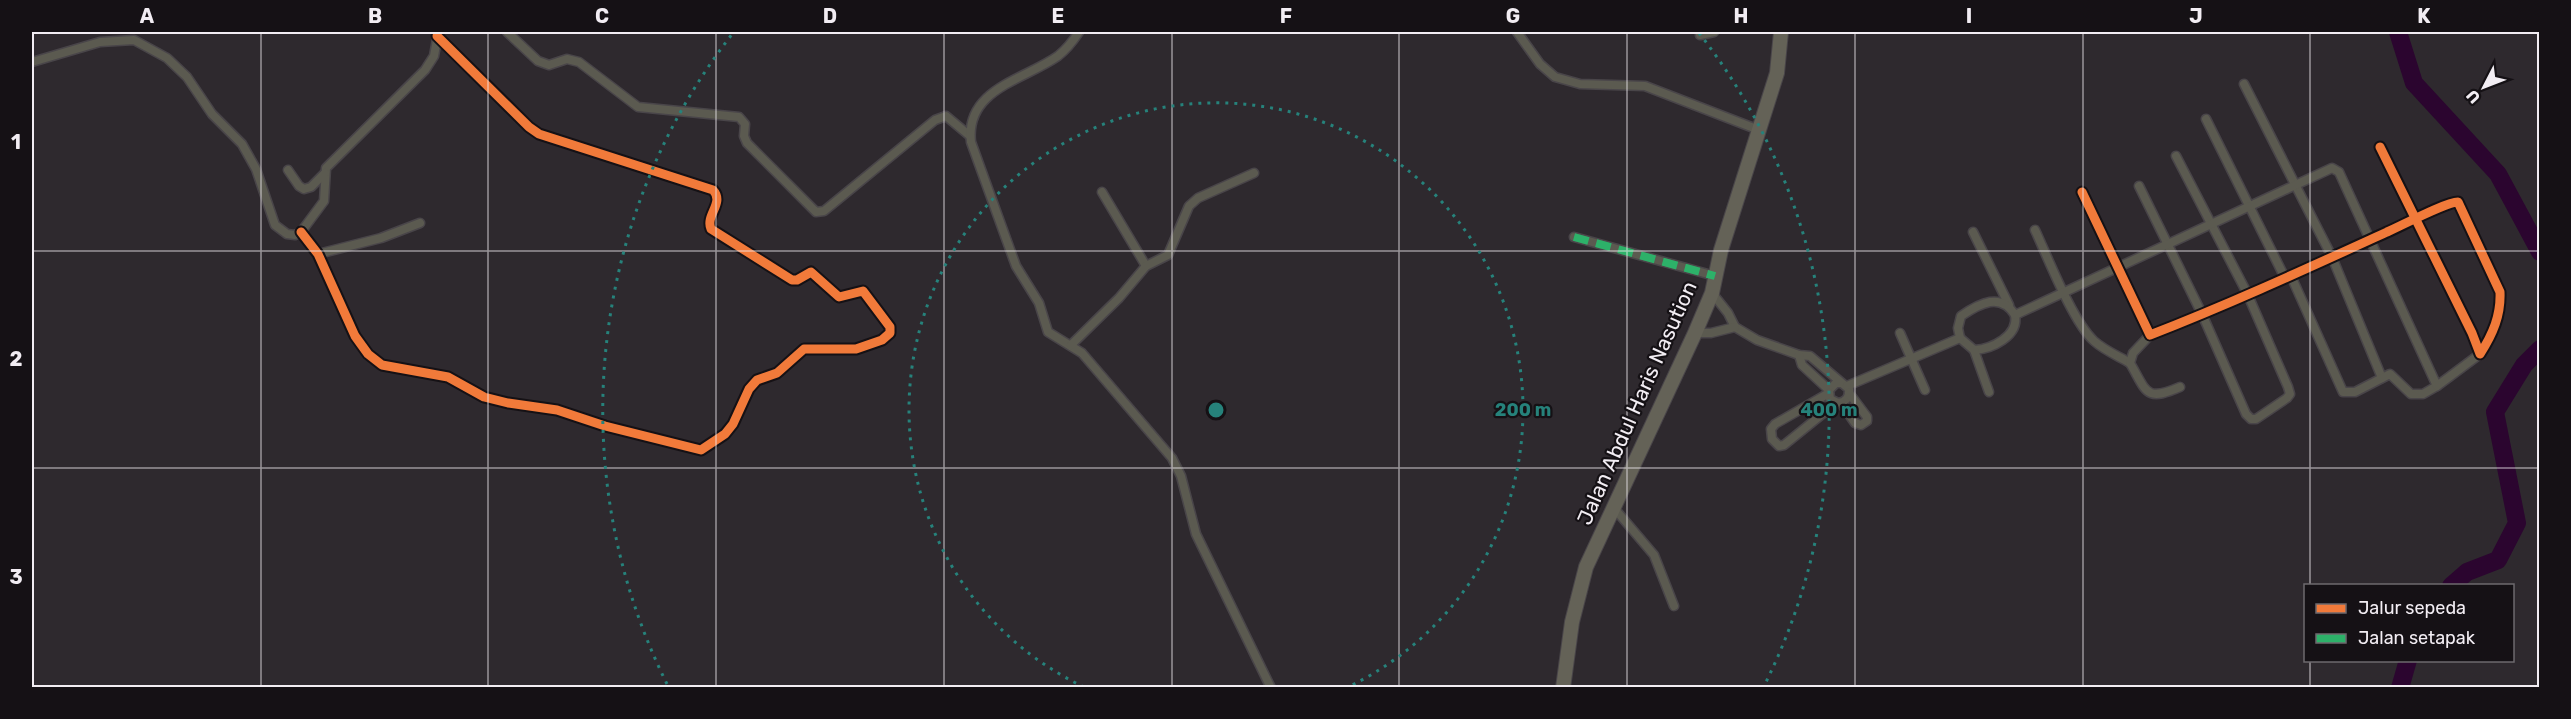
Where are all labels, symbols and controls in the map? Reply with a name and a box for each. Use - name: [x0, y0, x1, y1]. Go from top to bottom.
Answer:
- text: A: [140, 4, 155, 28]
- text: B: [368, 4, 382, 28]
- text: C: [595, 4, 609, 28]
- text: D: [823, 4, 837, 28]
- text: E: [1052, 4, 1064, 28]
- text: F: [1280, 4, 1292, 28]
- text: G: [1506, 4, 1520, 28]
- text: H: [1734, 4, 1748, 28]
- text: I: [1966, 4, 1972, 28]
- text: J: [2189, 4, 2203, 28]
- text: K: [2417, 4, 2431, 28]
- north arrow: [2454, 57, 2514, 117]
- text: U: [2462, 86, 2484, 107]
- text: 1: [11, 130, 21, 154]
- street label: Jalan Abdul Haris Nasution: [1571, 277, 1702, 528]
- text: 2: [10, 347, 23, 371]
- text: 200 m: [1495, 399, 1551, 421]
- text: 400 m: [1800, 399, 1858, 421]
- centre of rings: [1206, 400, 1226, 420]
- text: 3: [9, 565, 23, 589]
- legend: [2304, 584, 2514, 662]
- text: Jalur sepeda: [2358, 597, 2466, 619]
- text: Jalan setapak: [2358, 627, 2476, 649]

